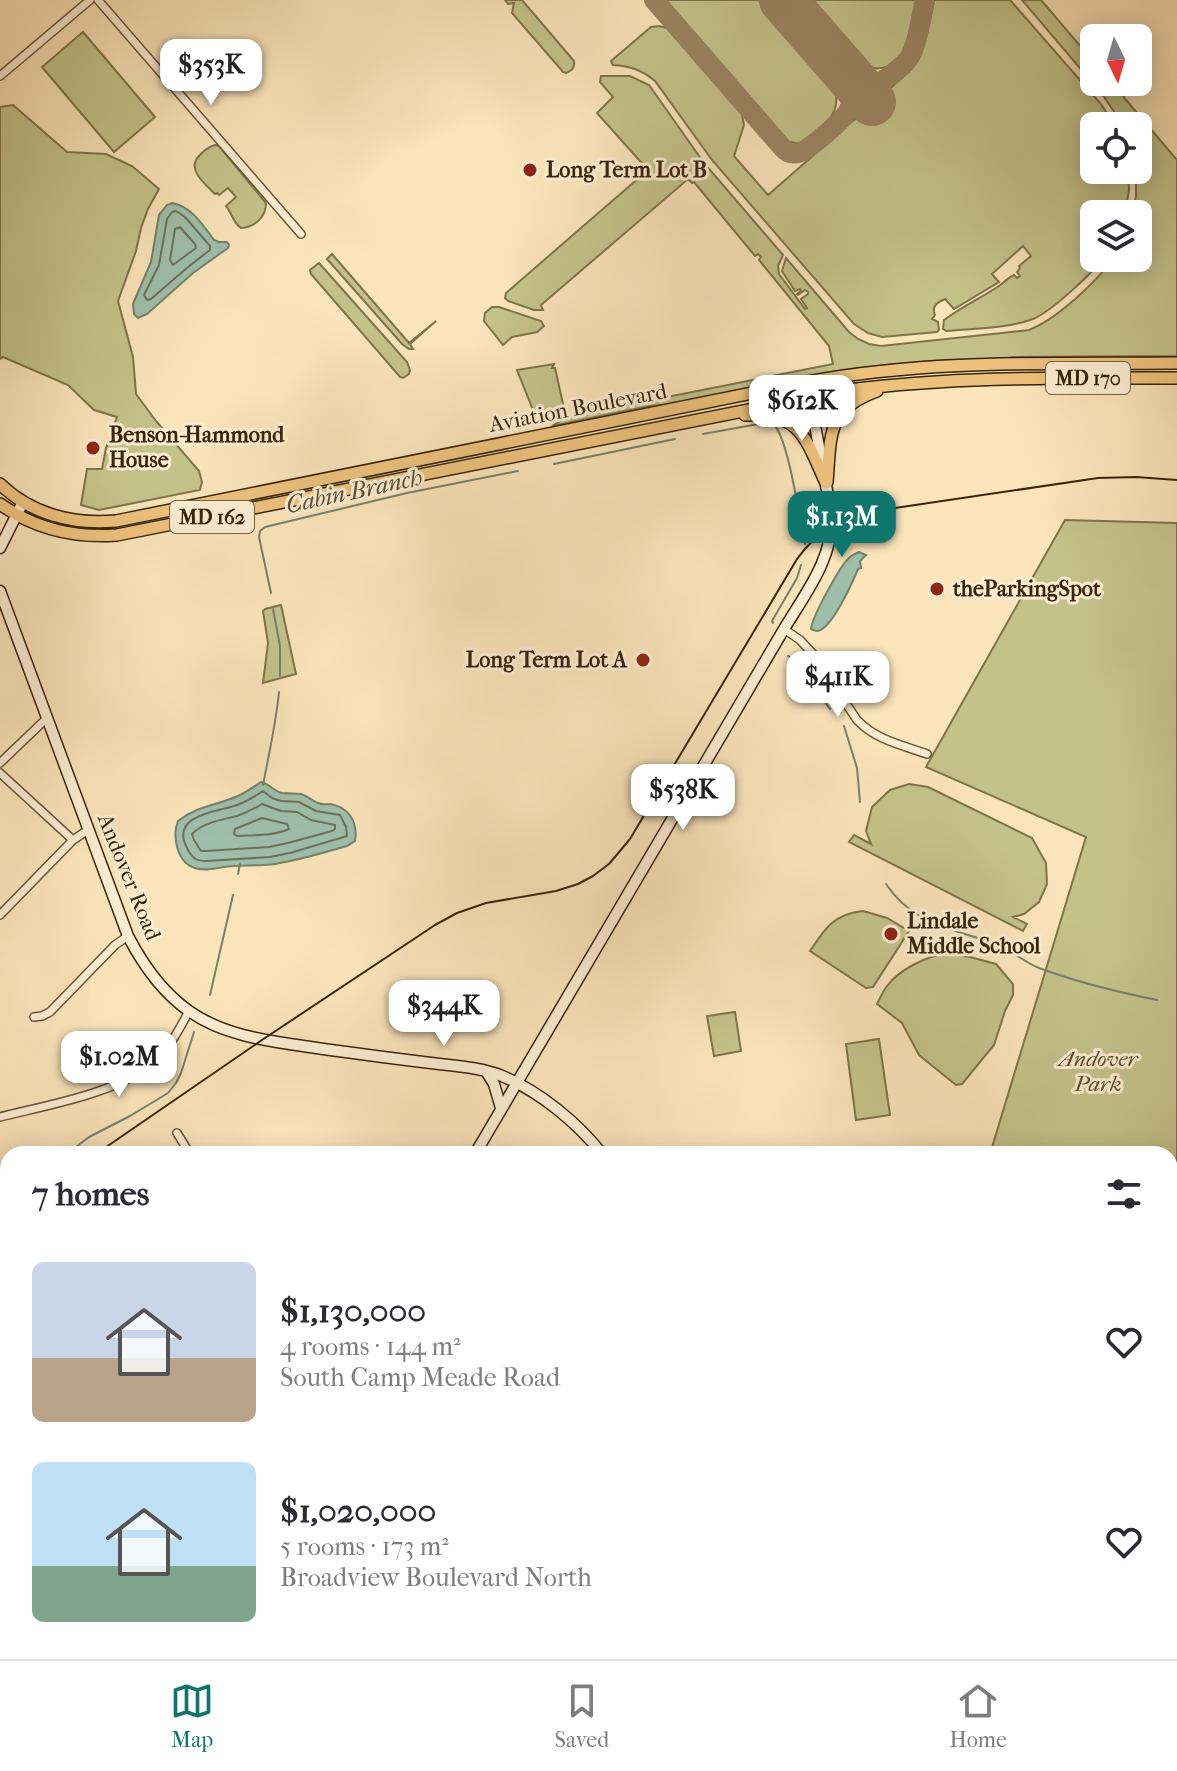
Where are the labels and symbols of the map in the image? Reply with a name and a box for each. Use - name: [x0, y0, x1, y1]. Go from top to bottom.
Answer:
- north arrow: [1080, 24, 1152, 96]
- pin: $353K: [155, 39, 267, 107]
- place label: Long Term Lot B: [546, 157, 707, 183]
- marker: Long Term Lot B: [521, 161, 539, 179]
- road number: MD 170: [1046, 362, 1130, 394]
- pin: $612K: [746, 375, 858, 443]
- street label: Aviation Boulevard: [486, 378, 670, 438]
- place label: Benson-Hammond House: [109, 422, 285, 473]
- marker: Benson-Hammond House: [84, 439, 102, 457]
- water label: Cabin Branch: [283, 463, 425, 519]
- pin: $1.13M: [777, 491, 907, 559]
- road number: MD 162: [170, 501, 254, 533]
- place label: theParkingSpot: [952, 576, 1102, 602]
- marker: theParkingSpot: [928, 580, 946, 598]
- place label: Long Term Lot A: [466, 647, 628, 673]
- marker: Long Term Lot A: [634, 651, 652, 669]
- pin: $411K: [782, 651, 894, 719]
- pin: $538K: [627, 764, 739, 832]
- street label: Andover Road: [91, 809, 167, 945]
- place label: Lindale Middle School: [906, 908, 1041, 959]
- marker: Lindale Middle School: [882, 925, 900, 943]
- pin: $344K: [388, 980, 500, 1048]
- pin: $1.02M: [54, 1031, 184, 1099]
- park label: Andover Park: [1056, 1046, 1139, 1097]

